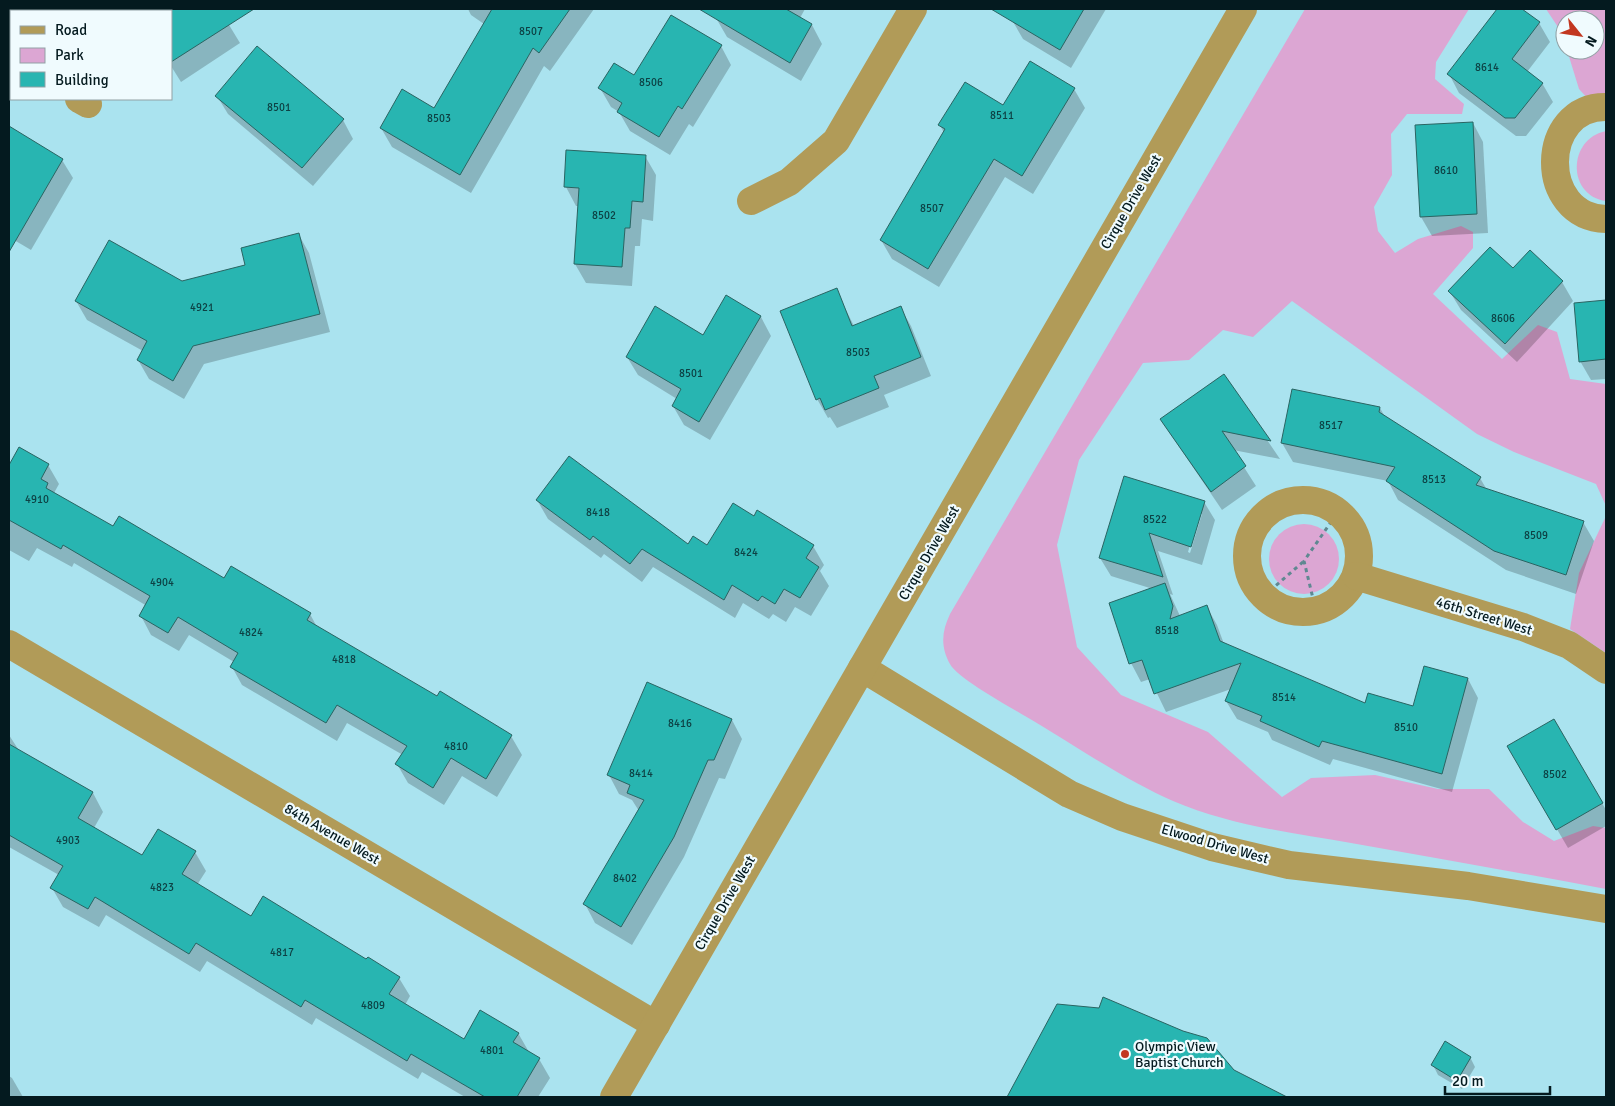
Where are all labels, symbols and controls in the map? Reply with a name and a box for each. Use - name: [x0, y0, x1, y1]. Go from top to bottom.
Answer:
- legend: [10, 10, 172, 100]
- north arrow: [1555, 10, 1605, 60]
- text: Road: [55, 21, 87, 39]
- house number: 8507: [519, 25, 543, 38]
- text: N: [1581, 33, 1601, 50]
- text: Park: [55, 46, 84, 64]
- house number: 8614: [1475, 61, 1499, 74]
- text: Building: [55, 71, 109, 89]
- house number: 8506: [639, 76, 663, 89]
- house number: 8501: [267, 101, 291, 114]
- house number: 8511: [990, 109, 1014, 122]
- house number: 8503: [427, 112, 451, 125]
- street label: Cirque Drive West: [1097, 152, 1165, 252]
- house number: 8610: [1434, 164, 1458, 177]
- house number: 8507: [920, 202, 944, 215]
- house number: 8502: [592, 209, 616, 222]
- house number: 4921: [190, 301, 214, 314]
- house number: 8606: [1491, 312, 1515, 325]
- house number: 8503: [846, 346, 870, 359]
- house number: 8501: [679, 367, 703, 380]
- house number: 8517: [1319, 419, 1343, 432]
- house number: 8513: [1422, 473, 1446, 486]
- house number: 4910: [25, 493, 49, 506]
- street label: Cirque Drive West: [895, 503, 963, 603]
- house number: 8418: [586, 506, 610, 519]
- house number: 8522: [1143, 513, 1167, 526]
- house number: 8509: [1524, 529, 1548, 542]
- house number: 8424: [734, 546, 758, 559]
- house number: 4904: [150, 576, 174, 589]
- street label: 46th Street West: [1434, 593, 1534, 639]
- house number: 8518: [1155, 624, 1179, 637]
- house number: 4824: [239, 626, 263, 639]
- house number: 4818: [332, 653, 356, 666]
- house number: 8514: [1272, 691, 1296, 704]
- house number: 8416: [668, 717, 692, 730]
- house number: 8510: [1394, 721, 1418, 734]
- house number: 4810: [444, 740, 468, 753]
- house number: 8414: [629, 767, 653, 780]
- house number: 8502: [1543, 768, 1567, 781]
- street label: 84th Avenue West: [281, 800, 383, 868]
- street label: Elwood Drive West: [1159, 821, 1271, 867]
- house number: 4903: [56, 834, 80, 847]
- street label: Cirque Drive West: [691, 853, 759, 953]
- house number: 8402: [613, 872, 637, 885]
- house number: 4823: [150, 881, 174, 894]
- house number: 4817: [270, 946, 294, 959]
- house number: 4809: [361, 999, 385, 1012]
- place label: Olympic View Baptist Church: [1135, 1038, 1224, 1071]
- house number: 4801: [480, 1044, 504, 1057]
- marker: Olympic View Baptist Church: [1119, 1048, 1131, 1060]
- scale bar: [1445, 1064, 1550, 1096]
- text: 20 m: [1452, 1072, 1483, 1090]

